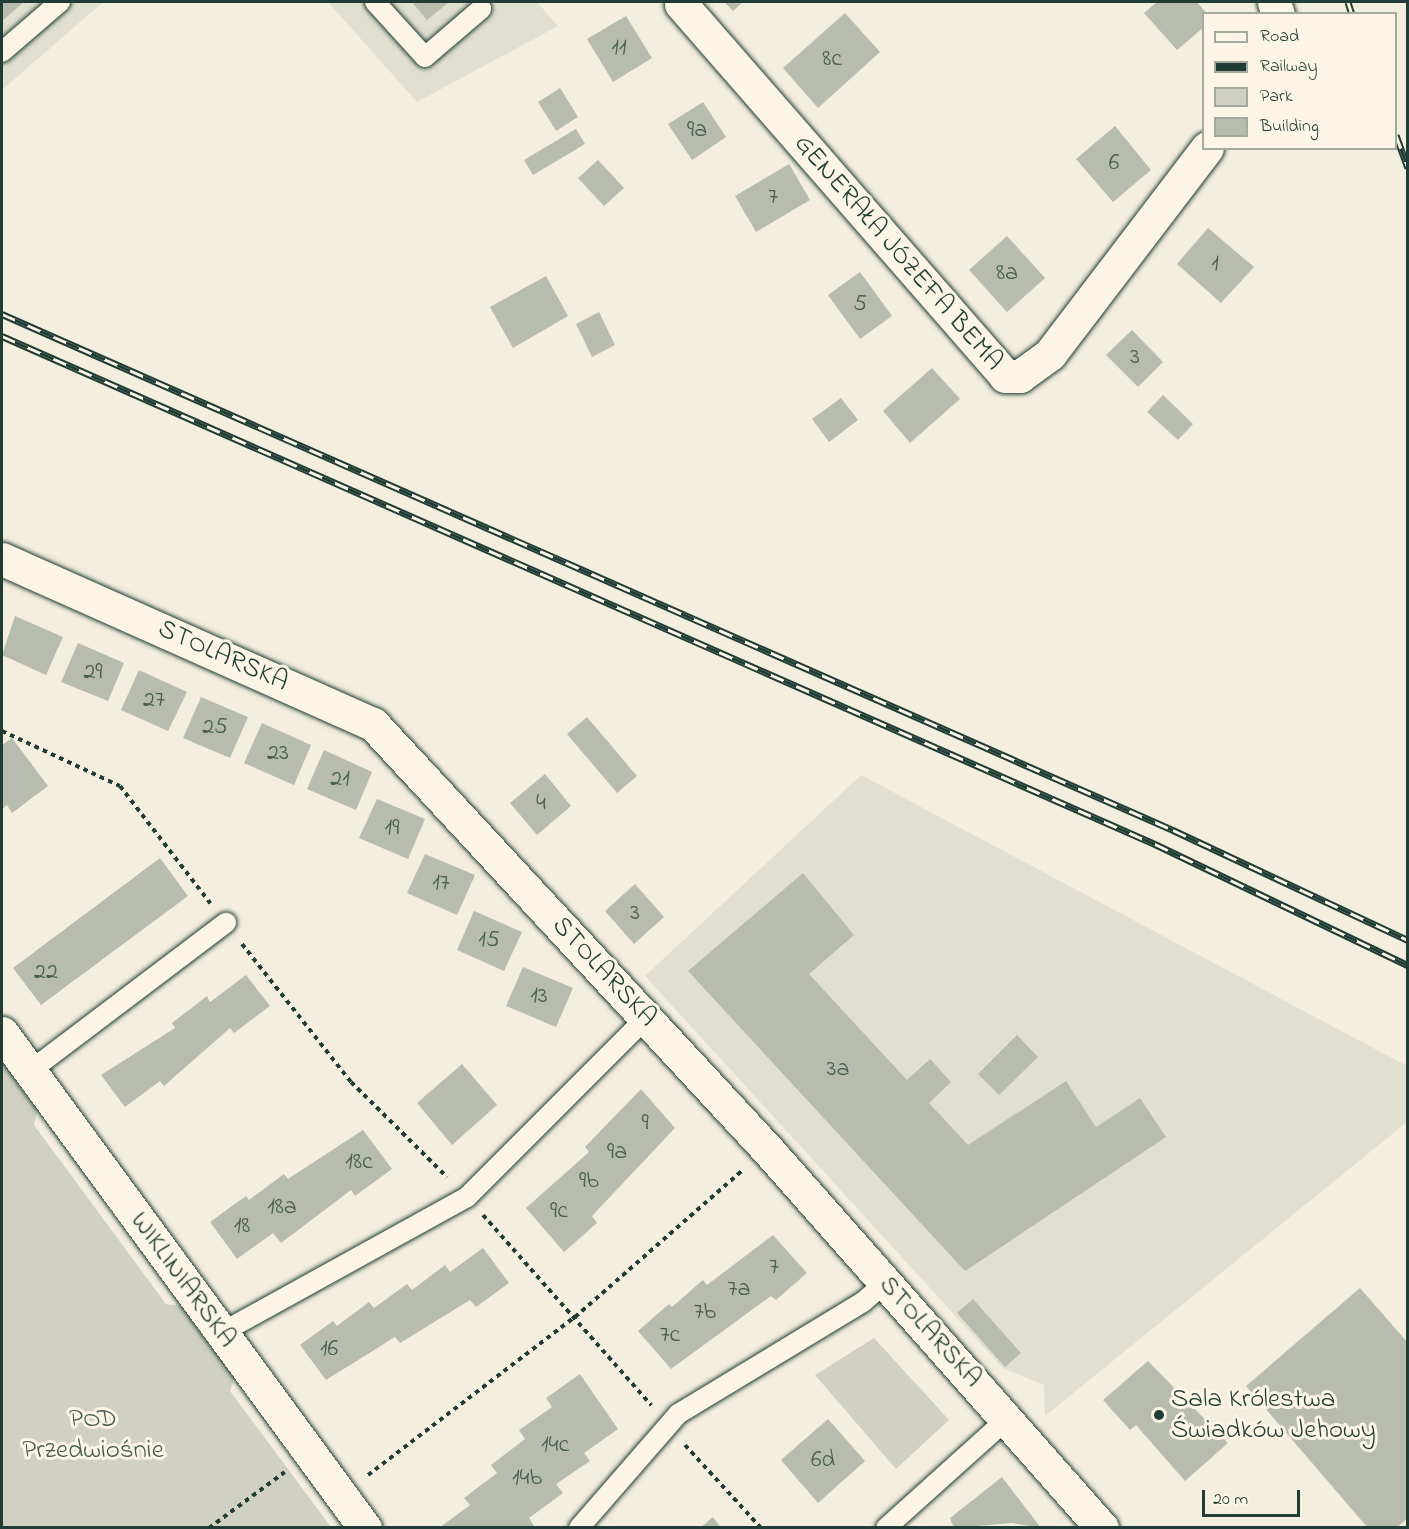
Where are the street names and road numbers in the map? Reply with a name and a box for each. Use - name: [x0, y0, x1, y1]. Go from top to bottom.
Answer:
- street label: GENERAŁA JÓZEFA BEMA: [787, 128, 1009, 378]
- street label: STOLARSKA: [153, 613, 293, 699]
- street label: STOLARSKA: [545, 910, 663, 1034]
- street label: WIKLINIARSKA: [123, 1206, 243, 1354]
- street label: STOLARSKA: [871, 1269, 989, 1395]

